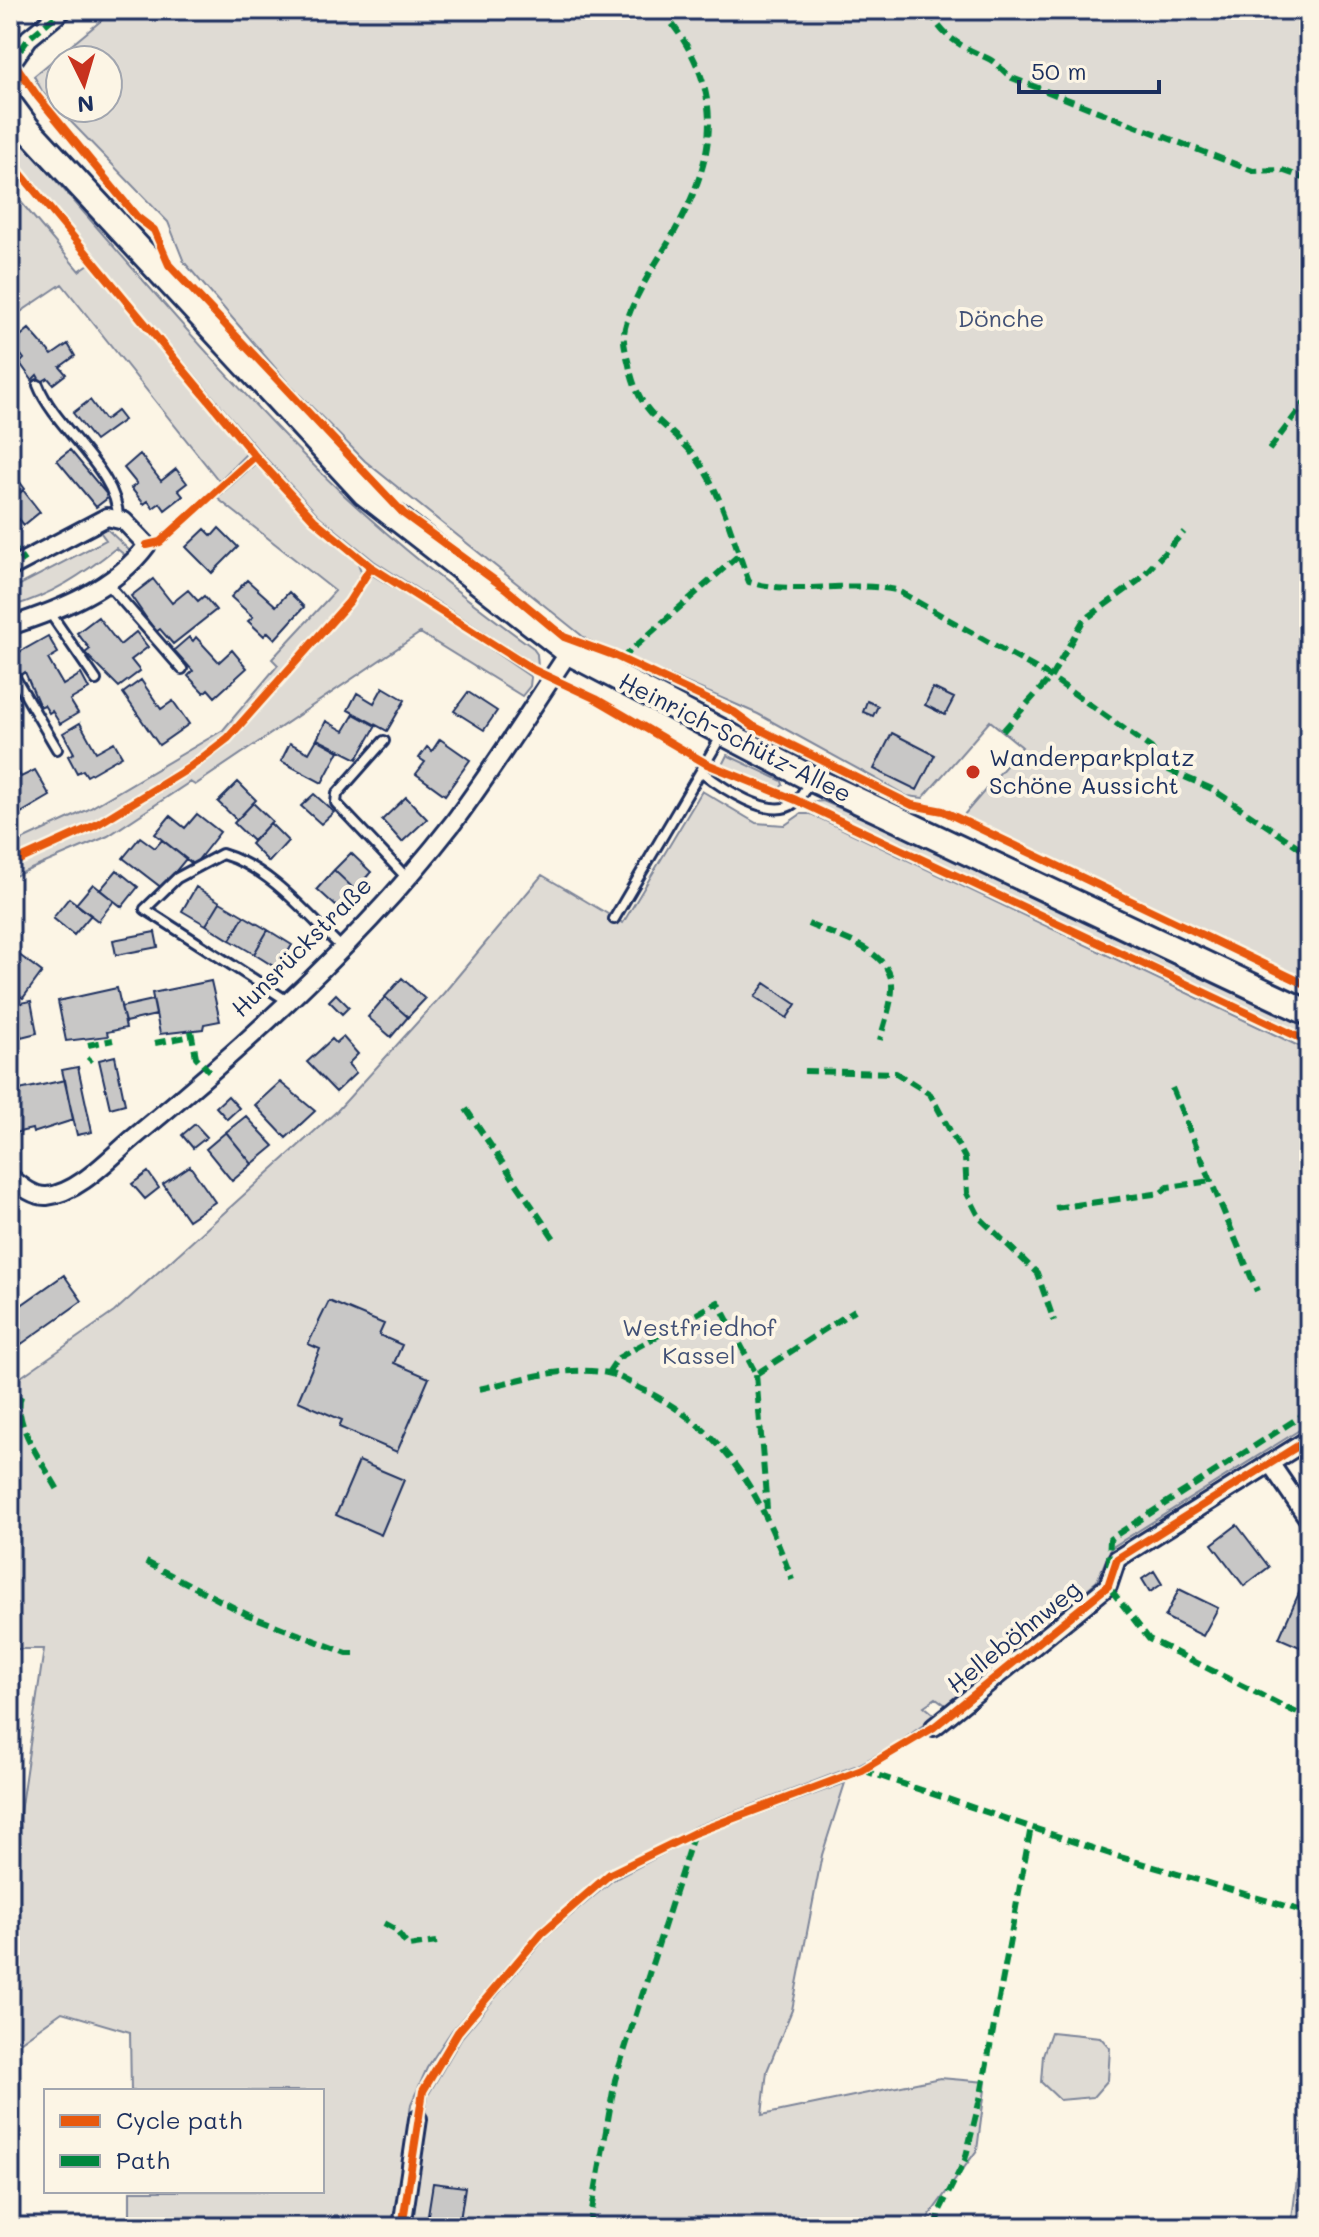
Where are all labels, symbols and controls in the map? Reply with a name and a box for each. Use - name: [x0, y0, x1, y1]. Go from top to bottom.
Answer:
- north arrow: [44, 44, 124, 124]
- scale bar: [1019, 44, 1159, 94]
- text: 50 m: [1031, 55, 1087, 86]
- text: N: [76, 89, 95, 120]
- park label: Dönche: [958, 302, 1044, 333]
- street label: Heinrich-Schütz-Allee: [614, 665, 857, 809]
- place label: Wanderparkplatz Schöne Aussicht: [989, 741, 1195, 800]
- marker: Wanderparkplatz Schöne Aussicht: [964, 763, 982, 781]
- street label: Hunsrückstraße: [224, 869, 378, 1023]
- park label: Westfriedhof Kassel: [622, 1311, 777, 1370]
- street label: Helleböhnweg: [940, 1573, 1086, 1699]
- legend: [44, 2089, 324, 2193]
- text: Cycle path: [116, 2104, 242, 2135]
- text: Path: [116, 2144, 170, 2175]

